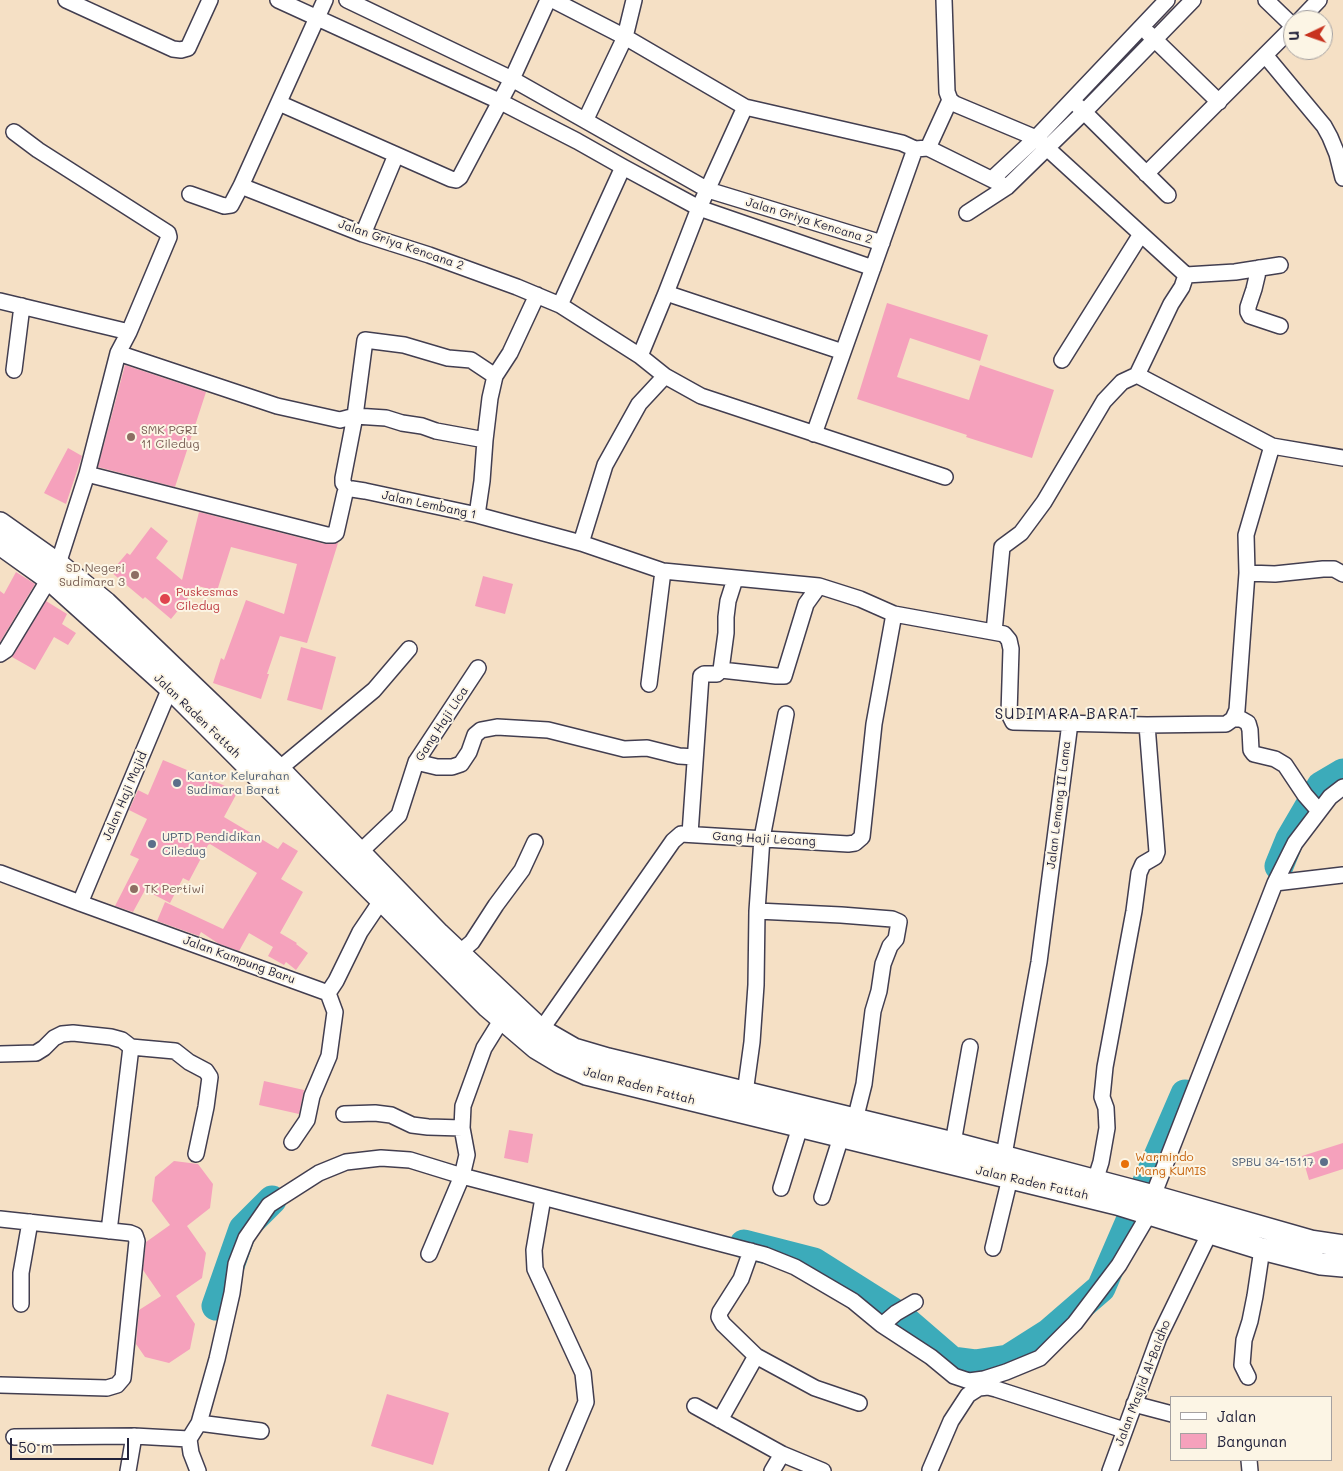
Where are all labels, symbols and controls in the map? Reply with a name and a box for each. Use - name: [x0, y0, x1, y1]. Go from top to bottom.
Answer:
- north arrow: [1283, 10, 1333, 60]
- text: U: [1284, 30, 1303, 41]
- street label: Jalan Griya Kencana 2: [744, 195, 874, 247]
- street label: Jalan Griya Kencana 2: [336, 217, 466, 273]
- place label: SMK PGRI 11 Ciledug: [141, 423, 199, 451]
- marker: SMK PGRI 11 Ciledug: [125, 431, 137, 443]
- street label: Jalan Lembang 1: [380, 488, 478, 522]
- place label: SD Negeri Sudimara 3: [59, 561, 125, 589]
- marker: SD Negeri Sudimara 3: [129, 569, 141, 581]
- place label: Puskesmas Ciledug: [176, 585, 238, 613]
- marker: Puskesmas Ciledug: [158, 592, 172, 606]
- street label: Jalan Raden Fattah: [151, 671, 243, 761]
- street label: Gang Haji Lica: [413, 684, 471, 764]
- district label: SUDIMARA BARAT: [993, 705, 1141, 723]
- street label: Jalan Lemang II Lama: [1044, 740, 1074, 870]
- street label: Jalan Haji Majid: [100, 749, 150, 843]
- place label: Kantor Kelurahan Sudimara Barat: [187, 769, 289, 797]
- marker: Kantor Kelurahan Sudimara Barat: [171, 777, 183, 789]
- street label: Gang Haji Lecang: [712, 829, 816, 849]
- place label: UPTD Pendidikan Ciledug: [162, 830, 261, 858]
- marker: UPTD Pendidikan Ciledug: [146, 838, 158, 850]
- place label: TK Pertiwi: [144, 882, 205, 896]
- marker: TK Pertiwi: [128, 883, 140, 895]
- street label: Jalan Kampung Baru: [181, 933, 297, 987]
- street label: Jalan Raden Fattah: [582, 1064, 696, 1108]
- place label: Warmindo Mang KUMIS: [1135, 1150, 1206, 1178]
- place label: SPBU 34-15117: [1232, 1155, 1314, 1169]
- marker: SPBU 34-15117: [1318, 1156, 1330, 1168]
- marker: Warmindo Mang KUMIS: [1119, 1158, 1131, 1170]
- street label: Jalan Raden Fattah: [974, 1163, 1090, 1203]
- street label: Jalan Masjid Al-Baidho: [1112, 1318, 1174, 1448]
- legend: [1170, 1396, 1333, 1461]
- text: Jalan: [1217, 1406, 1256, 1426]
- scale bar: [12, 1428, 131, 1460]
- text: Bangunan: [1217, 1431, 1287, 1451]
- text: 50 m: [18, 1437, 53, 1457]

